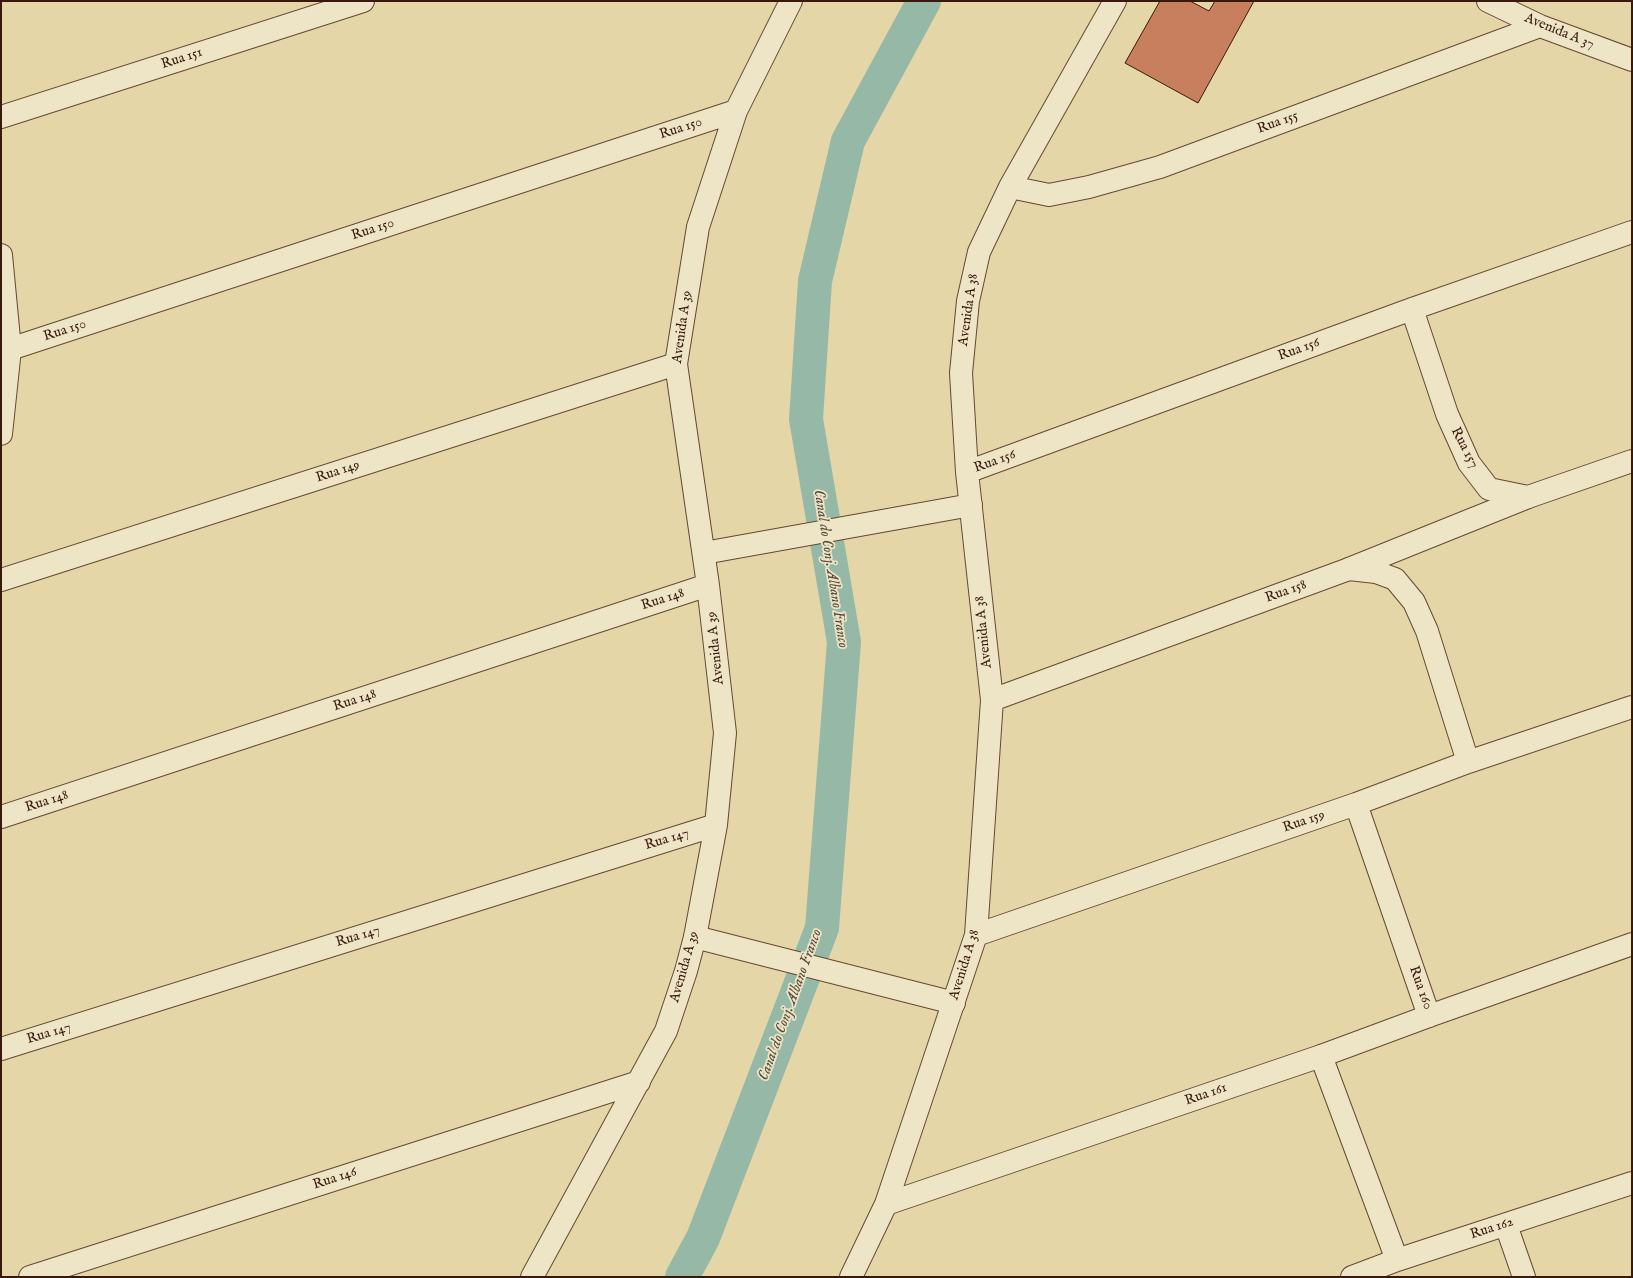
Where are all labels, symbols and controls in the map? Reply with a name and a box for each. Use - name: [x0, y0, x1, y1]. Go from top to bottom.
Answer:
- street label: Avenida A 37: [1522, 10, 1596, 54]
- street label: Rua 151: [159, 44, 205, 74]
- street label: Rua 155: [1255, 108, 1301, 138]
- street label: Rua 150: [657, 114, 705, 144]
- street label: Rua 150: [349, 215, 397, 245]
- street label: Avenida A 38: [956, 273, 982, 347]
- street label: Avenida A 39: [670, 290, 696, 364]
- street label: Rua 150: [41, 316, 89, 346]
- street label: Rua 156: [1276, 335, 1322, 365]
- street label: Rua 157: [1446, 425, 1482, 471]
- street label: Rua 156: [972, 447, 1018, 477]
- street label: Rua 149: [314, 457, 362, 487]
- water label: Canal do Conj. Albano Franco: [809, 489, 851, 649]
- street label: Rua 158: [1263, 577, 1309, 607]
- street label: Rua 148: [639, 585, 687, 615]
- street label: Avenida A 38: [972, 595, 996, 669]
- street label: Avenida A 39: [704, 611, 728, 685]
- street label: Rua 148: [331, 686, 379, 716]
- street label: Rua 148: [23, 787, 71, 817]
- street label: Rua 159: [1281, 807, 1327, 837]
- street label: Rua 147: [643, 825, 691, 855]
- street label: Rua 147: [334, 922, 382, 952]
- water label: Canal do Conj. Albano Franco: [755, 927, 827, 1083]
- street label: Avenida A 38: [946, 928, 984, 1002]
- street label: Avenida A 39: [667, 929, 703, 1005]
- street label: Rua 160: [1404, 964, 1436, 1012]
- street label: Rua 147: [25, 1019, 73, 1049]
- street label: Rua 161: [1183, 1080, 1229, 1110]
- street label: Rua 146: [311, 1164, 359, 1194]
- street label: Rua 162: [1468, 1214, 1516, 1244]

